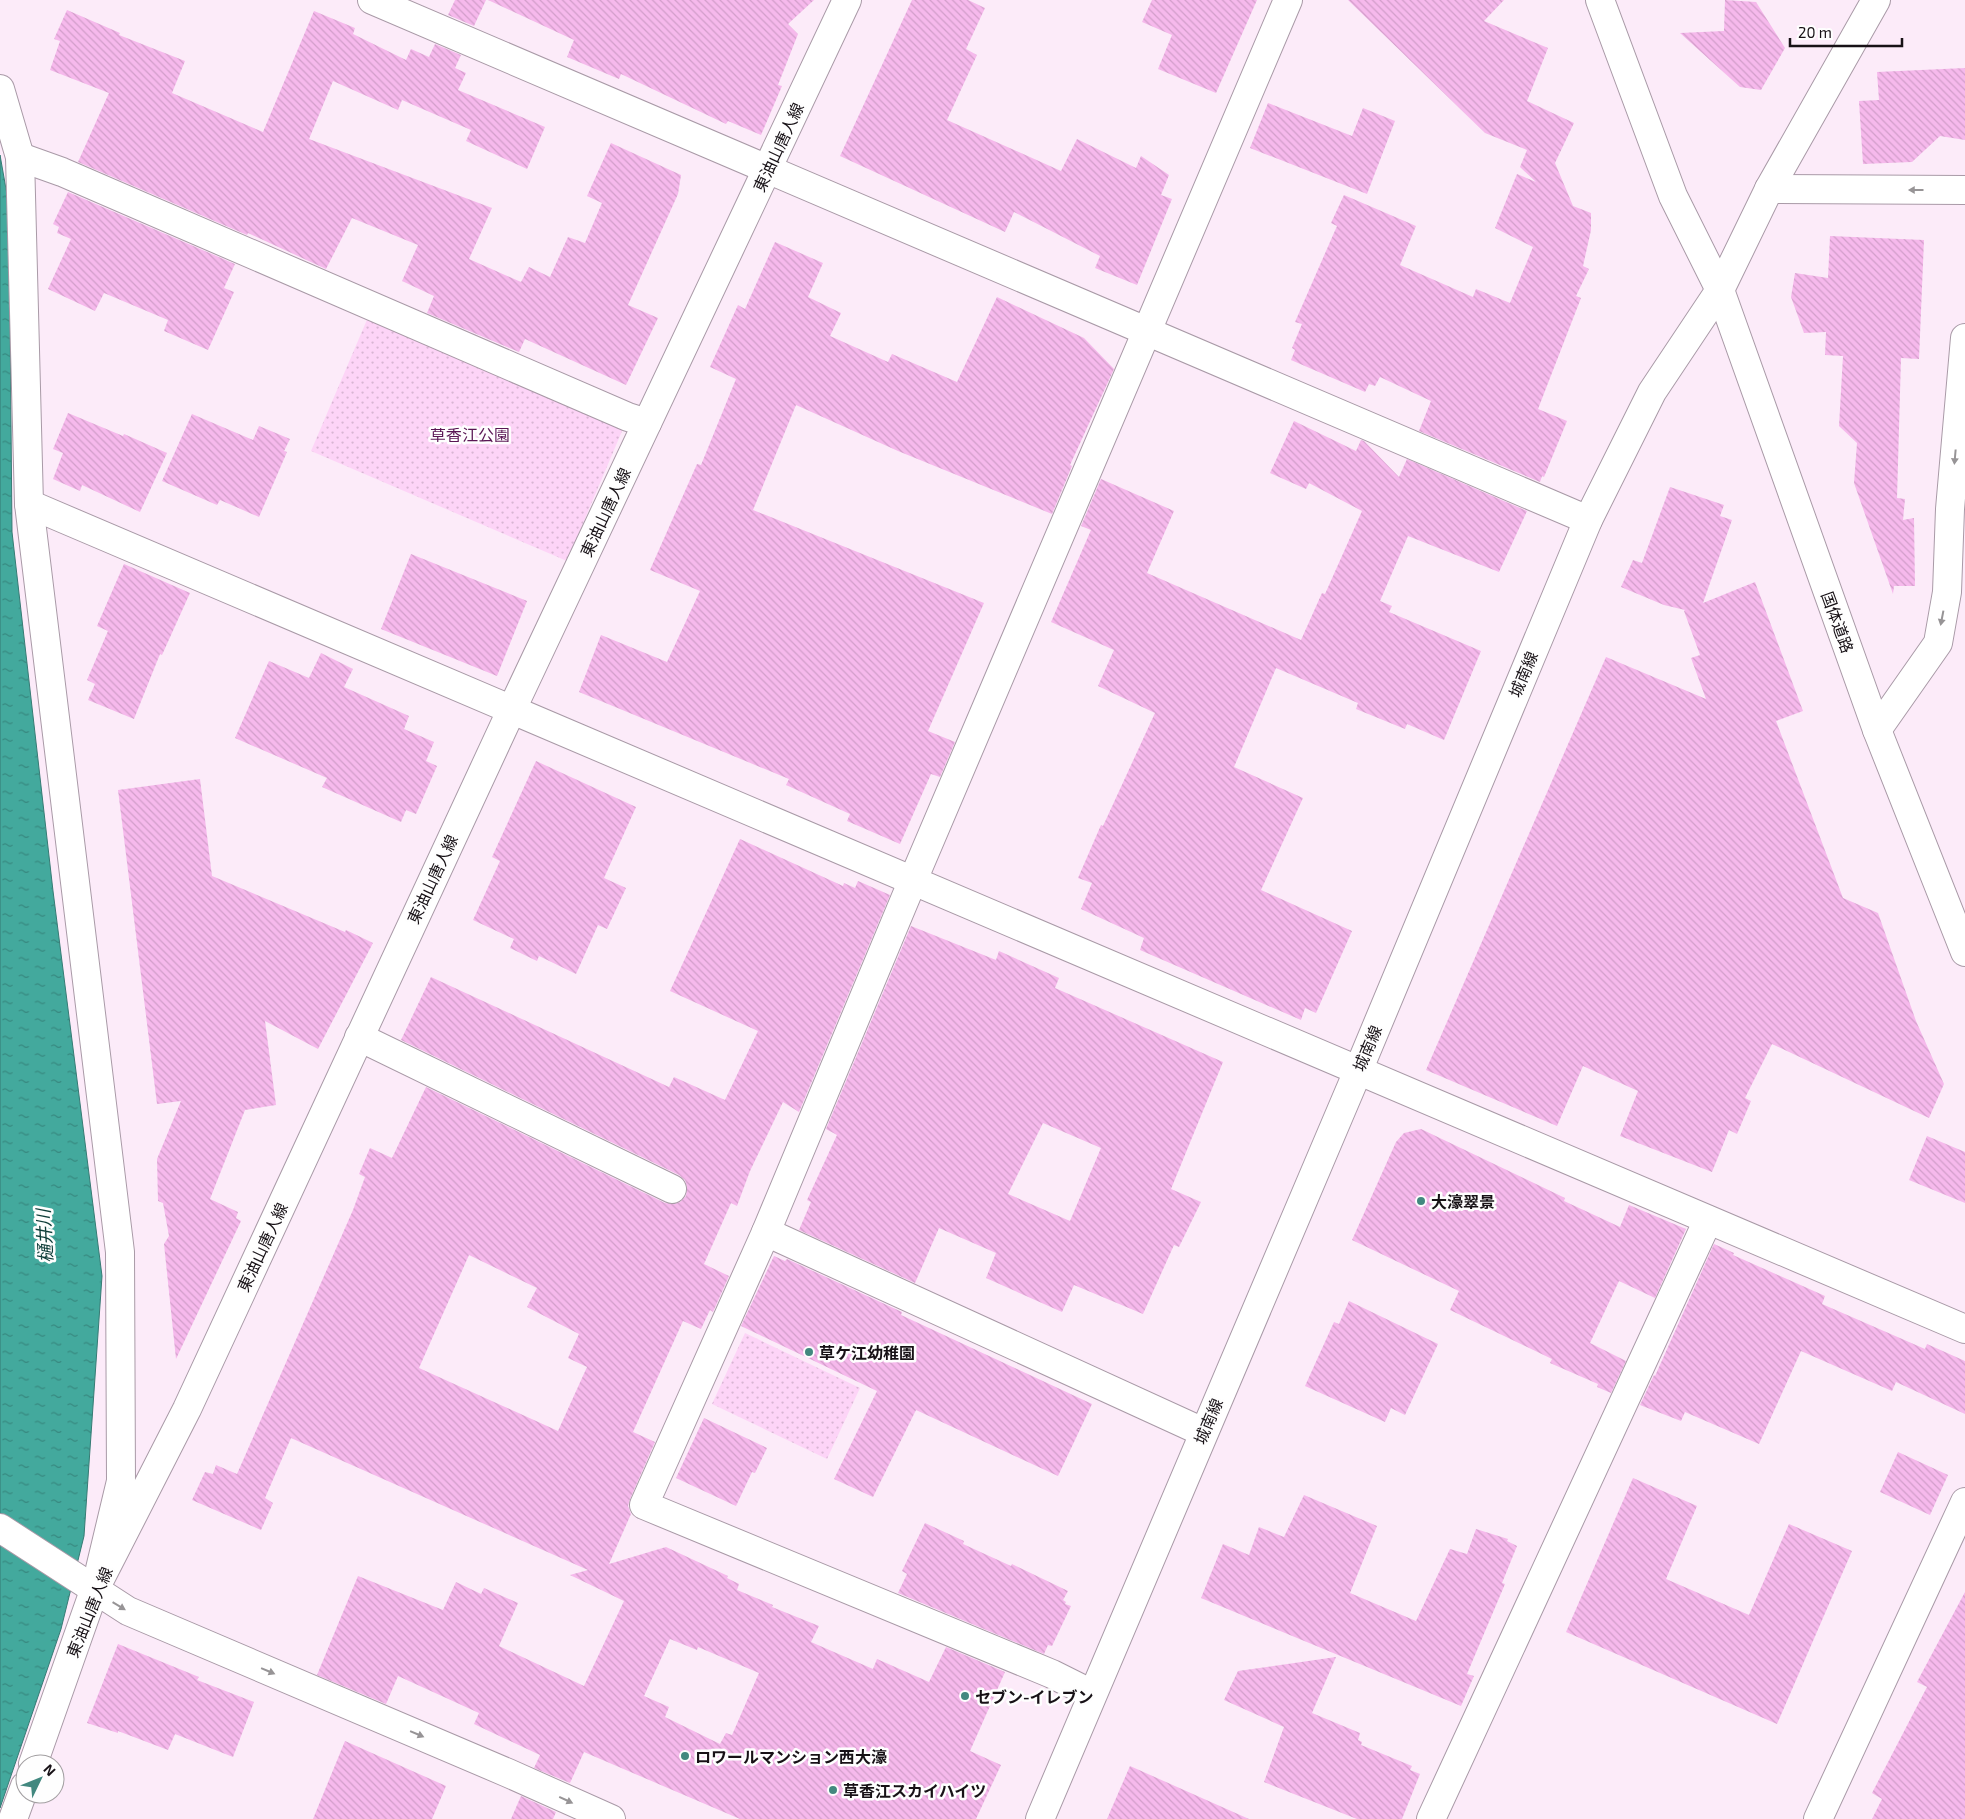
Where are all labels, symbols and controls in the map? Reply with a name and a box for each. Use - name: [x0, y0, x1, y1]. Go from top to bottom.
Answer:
- scale bar: [1790, 15, 1902, 47]
- text: 20 m: [1798, 23, 1832, 41]
- street label: 東油山唐人線: [749, 99, 807, 195]
- one-way arrow: [1908, 186, 1924, 194]
- park label: 草香江公園: [430, 425, 510, 444]
- one-way arrow: [1950, 449, 1958, 465]
- street label: 東油山唐人線: [576, 464, 634, 560]
- street label: 国体道路: [1818, 589, 1858, 655]
- one-way arrow: [1938, 611, 1946, 627]
- street label: 城南線: [1505, 648, 1541, 700]
- street label: 東油山唐人線: [403, 831, 461, 927]
- street label: 城南線: [1349, 1022, 1385, 1074]
- place label: 大濠翠景: [1431, 1192, 1495, 1211]
- marker: 大濠翠景: [1415, 1195, 1427, 1207]
- street label: 東油山唐人線: [233, 1199, 291, 1295]
- water label: 樋井川: [31, 1206, 56, 1264]
- place label: 草ケ江幼稚園: [819, 1343, 915, 1362]
- marker: 草ケ江幼稚園: [803, 1346, 815, 1358]
- street label: 城南線: [1190, 1395, 1226, 1447]
- street label: 東油山唐人線: [62, 1564, 116, 1660]
- one-way arrow: [112, 1602, 125, 1611]
- one-way arrow: [261, 1667, 275, 1675]
- place label: セブン-イレブン: [975, 1687, 1094, 1706]
- marker: セブン-イレブン: [959, 1690, 971, 1702]
- one-way arrow: [410, 1731, 424, 1739]
- place label: ロワールマンション西大濠: [695, 1747, 887, 1766]
- marker: ロワールマンション西大濠: [679, 1750, 691, 1762]
- north arrow: [15, 1754, 65, 1804]
- text: N: [40, 1760, 60, 1779]
- place label: 草香江スカイハイツ: [843, 1781, 986, 1800]
- marker: 草香江スカイハイツ: [827, 1784, 839, 1796]
- one-way arrow: [559, 1796, 573, 1804]

